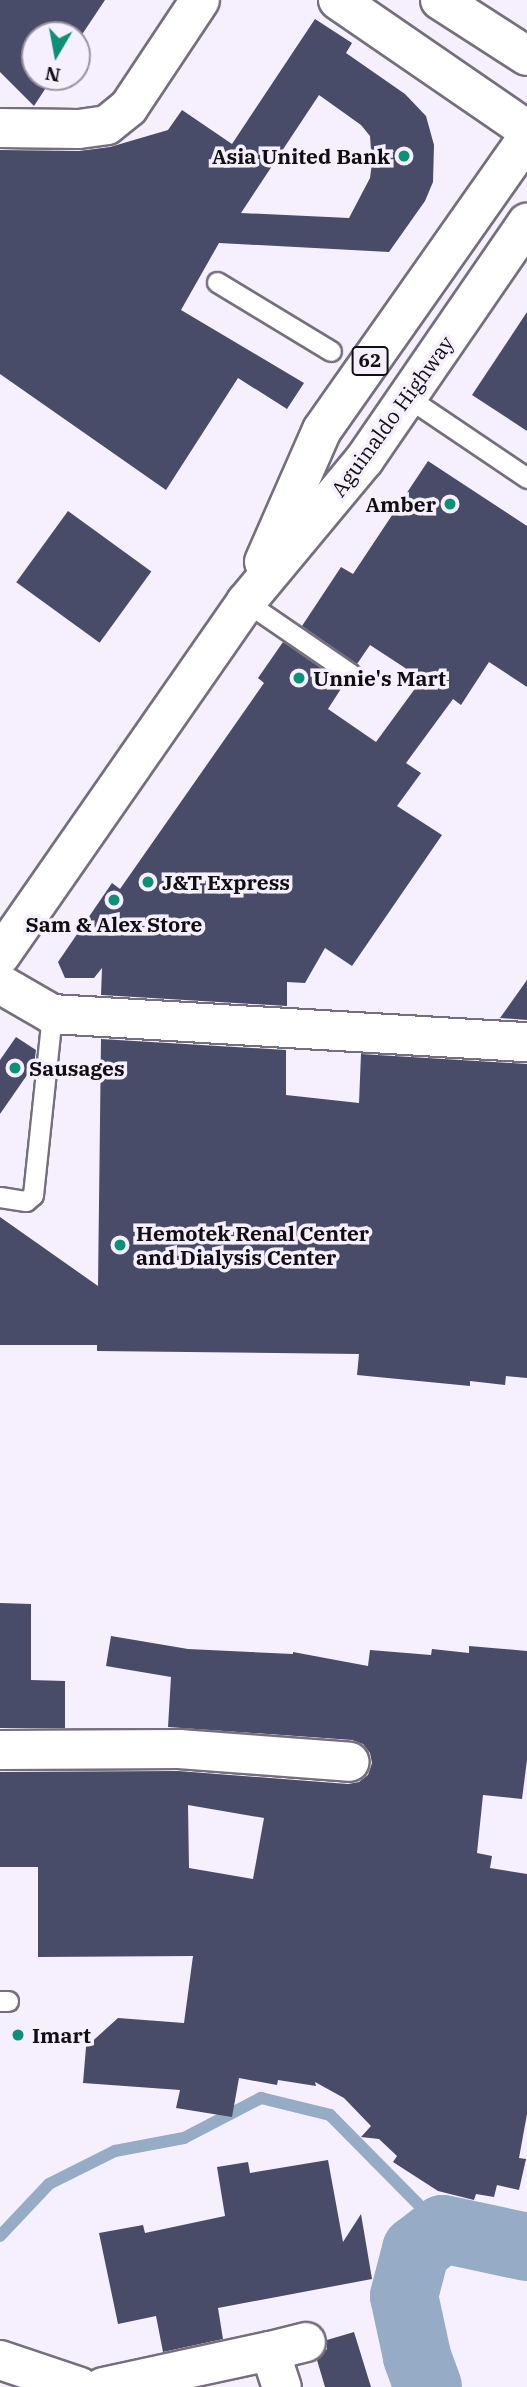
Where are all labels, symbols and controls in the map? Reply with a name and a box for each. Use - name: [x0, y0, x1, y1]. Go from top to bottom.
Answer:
- north arrow: [21, 21, 91, 91]
- text: N: [43, 62, 62, 88]
- place label: Asia United Bank: [212, 143, 390, 169]
- marker: Asia United Bank: [396, 148, 412, 164]
- street label: Aguinaldo Highway: [325, 331, 459, 501]
- road number: 62: [351, 346, 389, 376]
- place label: Amber: [365, 491, 436, 517]
- marker: Amber: [442, 496, 458, 512]
- place label: Unnie's Mart: [313, 665, 446, 691]
- marker: Unnie's Mart: [291, 670, 307, 686]
- place label: J&T Express: [162, 869, 290, 895]
- marker: J&T Express: [140, 874, 156, 890]
- marker: Sam & Alex Store: [106, 892, 122, 908]
- place label: Sam & Alex Store: [26, 911, 202, 937]
- place label: Sausages: [29, 1055, 125, 1081]
- marker: Sausages: [7, 1060, 23, 1076]
- place label: Hemotek Renal Center and Dialysis Center: [136, 1220, 369, 1270]
- marker: Hemotek Renal Center and Dialysis Center: [110, 1235, 130, 1255]
- place label: Imart: [32, 2022, 91, 2048]
- marker: Imart: [10, 2027, 26, 2043]

